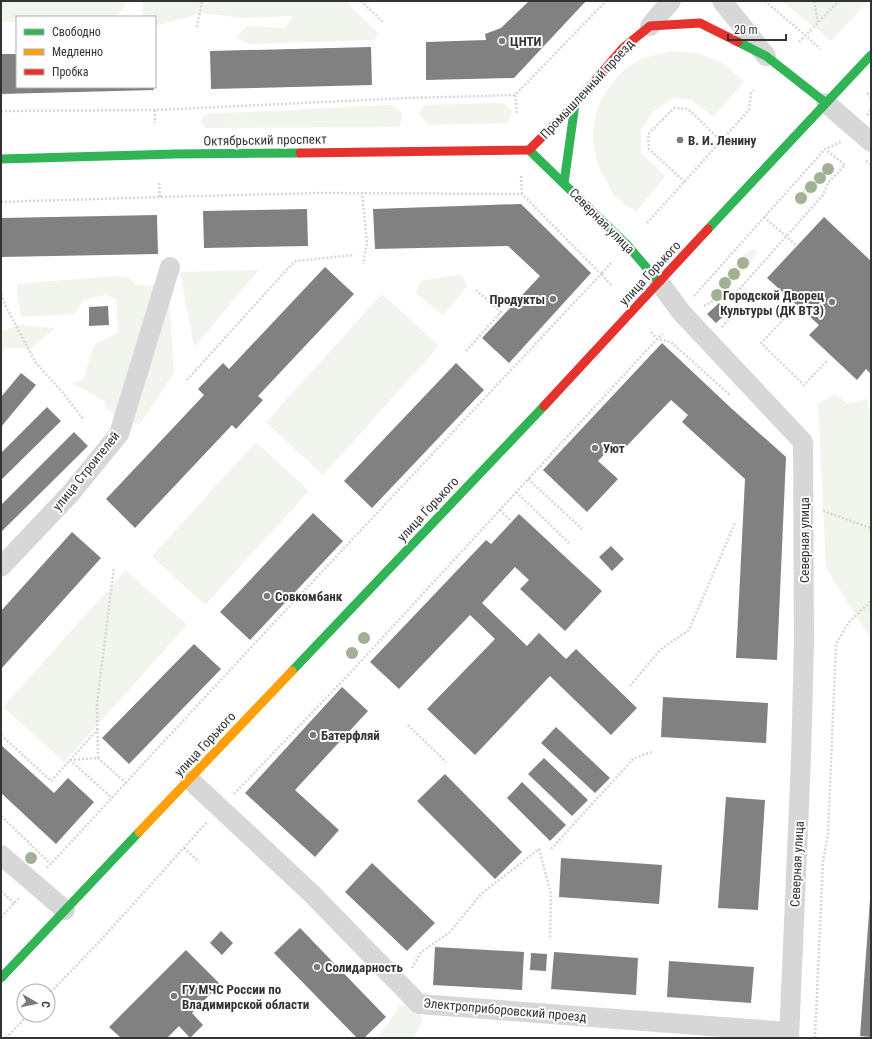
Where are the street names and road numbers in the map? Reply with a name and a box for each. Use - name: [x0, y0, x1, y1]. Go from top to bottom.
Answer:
- street label: Промышленный проезд: [537, 36, 637, 142]
- street label: Октябрьский проспект: [203, 131, 327, 149]
- street label: Северная улица: [566, 185, 638, 257]
- street label: улица Горького: [616, 238, 684, 308]
- street label: улица Строителей: [50, 428, 122, 514]
- street label: улица Горького: [394, 474, 462, 544]
- street label: Северная улица: [797, 497, 812, 583]
- street label: улица Горького: [171, 709, 239, 779]
- street label: Северная улица: [787, 821, 807, 907]
- street label: Электроприборовский проезд: [423, 995, 587, 1025]

